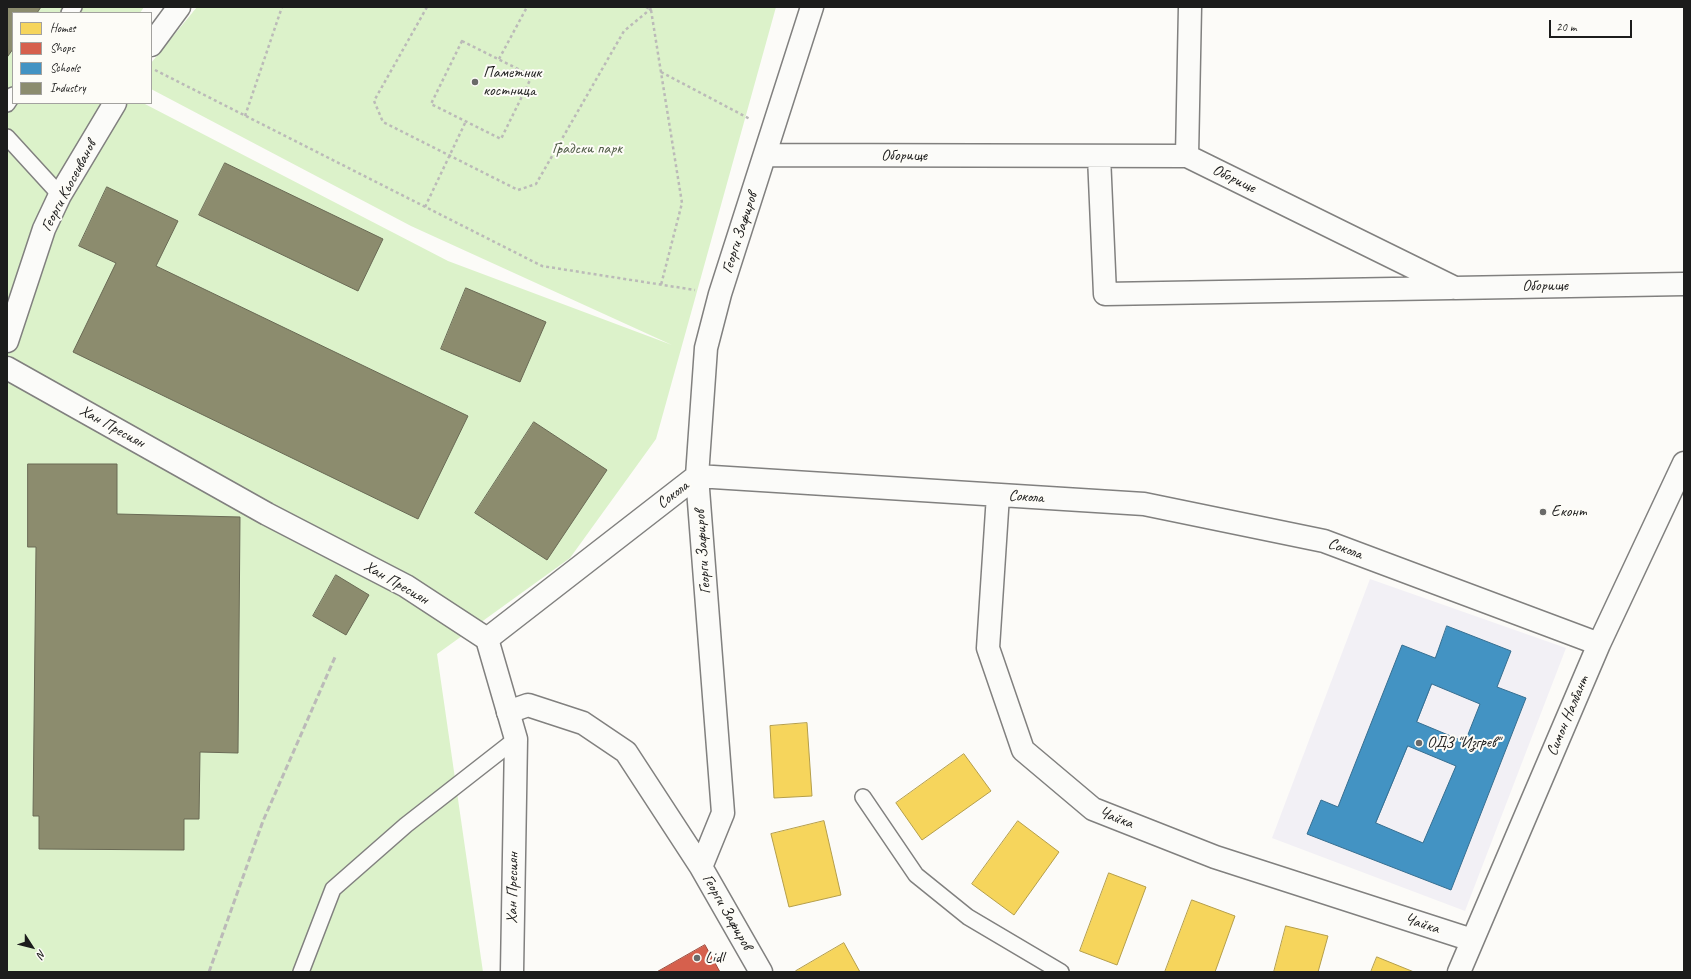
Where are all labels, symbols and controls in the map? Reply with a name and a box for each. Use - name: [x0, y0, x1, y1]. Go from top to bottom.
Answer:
- legend: [12, 12, 152, 104]
- scale bar: [1551, 12, 1634, 38]
- text: 20 m: [1556, 19, 1576, 35]
- text: Homes: [50, 20, 76, 36]
- text: Shops: [50, 40, 75, 56]
- text: Schools: [50, 60, 80, 76]
- place label: Паметник костница: [483, 63, 541, 101]
- marker: Паметник костница: [470, 77, 480, 87]
- text: Industry: [50, 80, 86, 96]
- street label: Георги Кьосеиванов: [37, 137, 101, 235]
- park label: Градски парк: [552, 139, 622, 159]
- street label: Оборище: [881, 146, 927, 166]
- street label: Оборище: [1209, 160, 1259, 198]
- street label: Георги Зафиров: [718, 190, 762, 276]
- street label: Оборище: [1522, 276, 1568, 296]
- street label: Хан Пресиян: [76, 401, 148, 453]
- street label: Сокола: [653, 477, 693, 513]
- street label: Сокола: [1008, 486, 1044, 508]
- place label: Еконт: [1551, 502, 1587, 522]
- marker: Еконт: [1538, 507, 1548, 517]
- street label: Георги Зафиров: [690, 509, 716, 595]
- street label: Сокола: [1325, 534, 1365, 564]
- street label: Хан Пресиян: [360, 557, 432, 609]
- street label: Симон Налбант: [1543, 673, 1593, 759]
- place label: ОДЗ "Изгрев": [1427, 733, 1500, 753]
- marker: ОДЗ "Изгрев": [1414, 738, 1424, 748]
- street label: Чайка: [1096, 803, 1136, 833]
- street label: Хан Пресиян: [503, 852, 523, 924]
- street label: Георги Зафиров: [698, 871, 756, 953]
- street label: Чайка: [1402, 909, 1442, 939]
- north arrow: [12, 927, 52, 967]
- text: N: [34, 947, 49, 961]
- place label: Lidl: [705, 948, 724, 968]
- marker: Lidl: [692, 953, 702, 963]

